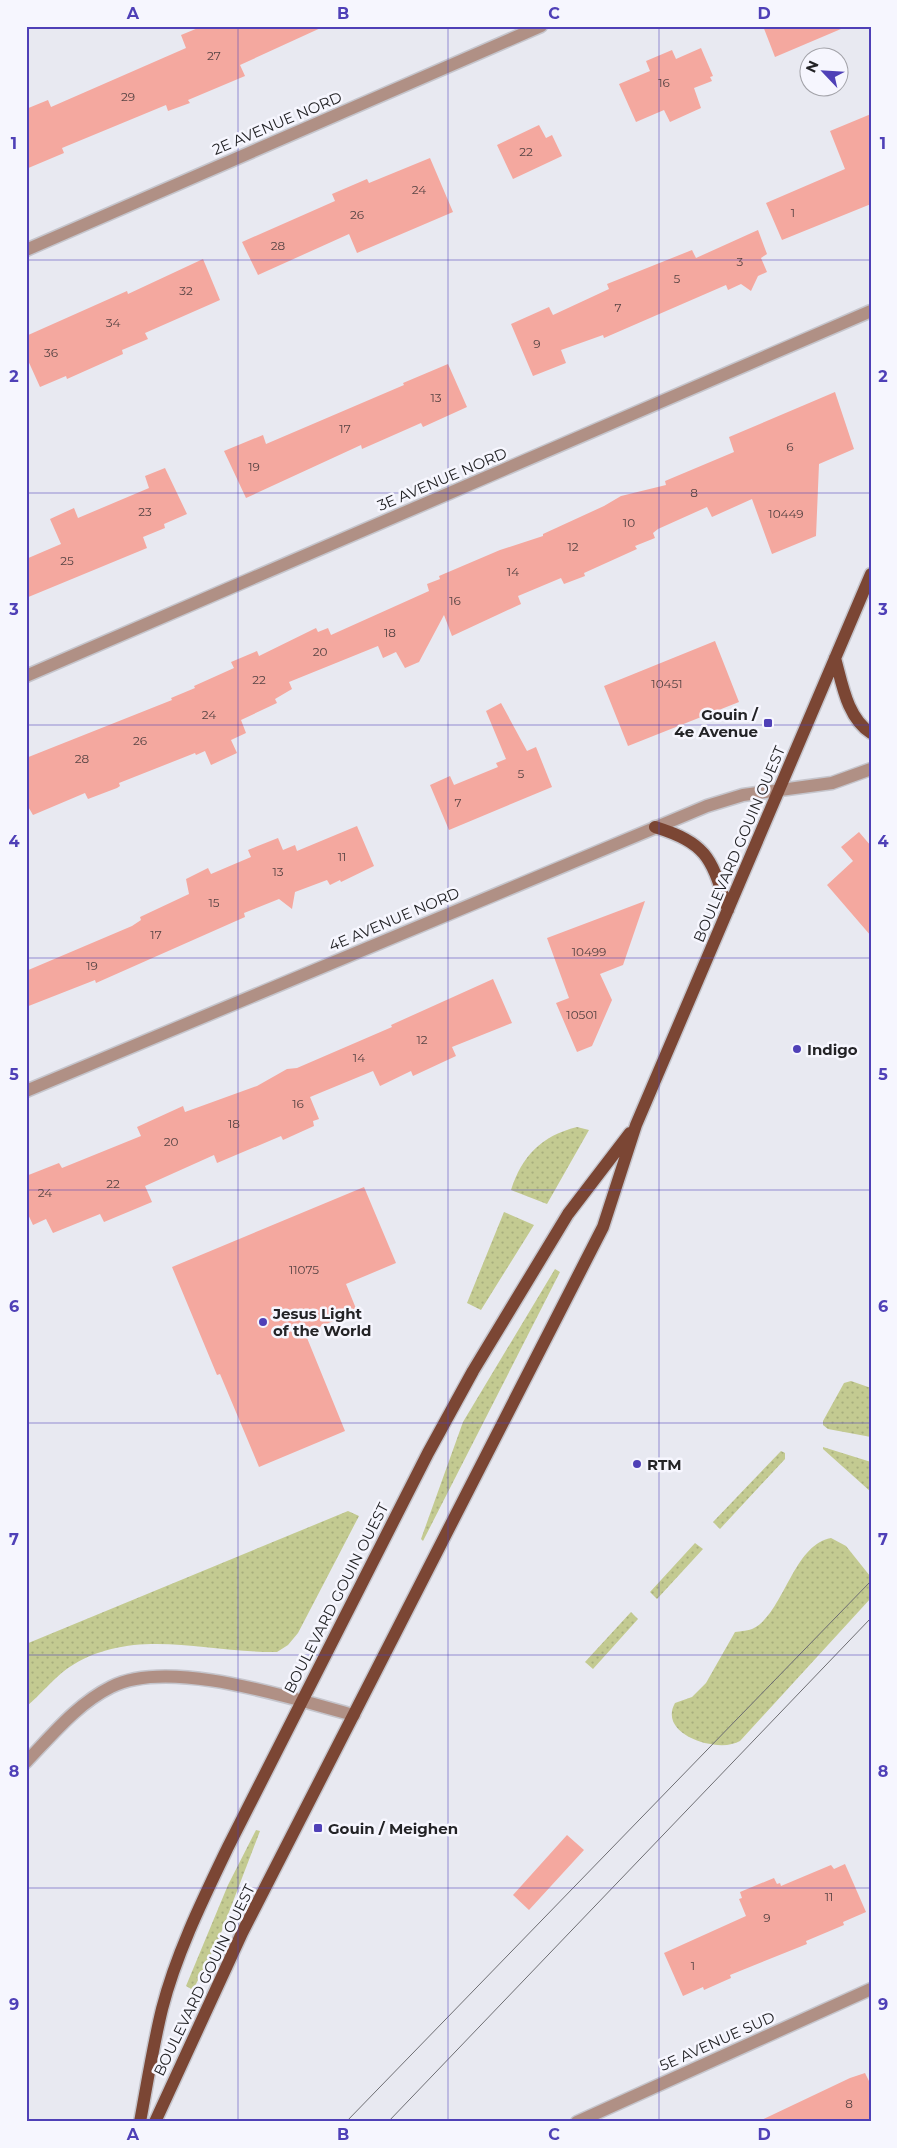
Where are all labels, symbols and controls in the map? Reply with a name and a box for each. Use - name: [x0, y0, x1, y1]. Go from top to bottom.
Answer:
- text: A: [126, 4, 140, 23]
- text: B: [337, 4, 349, 23]
- text: C: [548, 4, 560, 23]
- text: D: [757, 4, 771, 23]
- house number: 27: [207, 48, 221, 63]
- north arrow: [800, 48, 850, 98]
- text: N: [802, 58, 823, 75]
- house number: 16: [658, 75, 670, 90]
- street label: 2E AVENUE NORD: [209, 87, 345, 159]
- house number: 29: [121, 89, 135, 104]
- text: 1: [11, 134, 17, 153]
- text: 1: [880, 134, 886, 153]
- house number: 22: [519, 144, 533, 159]
- house number: 24: [412, 182, 426, 197]
- house number: 1: [791, 205, 795, 220]
- house number: 26: [350, 207, 364, 222]
- house number: 28: [271, 238, 286, 253]
- house number: 3: [737, 254, 744, 269]
- house number: 5: [674, 271, 681, 286]
- house number: 32: [179, 283, 193, 298]
- house number: 7: [614, 300, 622, 315]
- house number: 34: [106, 315, 120, 330]
- house number: 9: [533, 336, 541, 351]
- house number: 36: [44, 345, 58, 360]
- text: 2: [9, 367, 19, 386]
- text: 2: [878, 367, 888, 386]
- house number: 13: [430, 390, 442, 405]
- house number: 17: [339, 421, 351, 436]
- house number: 6: [786, 439, 794, 454]
- street label: 3E AVENUE NORD: [374, 443, 510, 515]
- house number: 19: [248, 459, 260, 474]
- house number: 8: [690, 485, 698, 500]
- house number: 23: [138, 504, 152, 519]
- house number: 10449: [768, 506, 804, 521]
- house number: 10: [623, 515, 635, 530]
- house number: 12: [567, 539, 579, 554]
- house number: 25: [60, 553, 74, 568]
- house number: 14: [507, 564, 519, 579]
- house number: 16: [449, 593, 461, 608]
- text: 3: [8, 600, 19, 619]
- text: 3: [877, 600, 888, 619]
- house number: 18: [384, 625, 396, 640]
- house number: 20: [313, 644, 327, 659]
- house number: 22: [252, 672, 266, 687]
- house number: 10451: [651, 676, 683, 691]
- place label: Gouin / 4e Avenue: [674, 705, 759, 741]
- house number: 24: [202, 707, 216, 722]
- marker: Gouin / 4e Avenue: [762, 717, 774, 729]
- house number: 26: [133, 733, 147, 748]
- street label: BOULEVARD GOUIN OUEST: [689, 743, 789, 945]
- house number: 28: [75, 751, 90, 766]
- house number: 5: [518, 766, 525, 781]
- house number: 7: [454, 795, 462, 810]
- text: 4: [8, 832, 20, 851]
- text: 4: [877, 832, 889, 851]
- house number: 11: [338, 849, 346, 864]
- house number: 13: [272, 864, 284, 879]
- street label: 4E AVENUE NORD: [326, 883, 462, 955]
- house number: 15: [208, 895, 220, 910]
- house number: 17: [150, 927, 162, 942]
- house number: 10499: [572, 944, 606, 959]
- house number: 19: [86, 958, 98, 973]
- house number: 10501: [566, 1007, 598, 1022]
- house number: 12: [416, 1032, 428, 1047]
- place label: Indigo: [807, 1040, 858, 1059]
- marker: Indigo: [791, 1043, 803, 1055]
- house number: 14: [353, 1050, 365, 1065]
- text: 5: [9, 1065, 19, 1084]
- text: 5: [878, 1065, 888, 1084]
- house number: 16: [292, 1096, 304, 1111]
- house number: 18: [228, 1116, 240, 1131]
- house number: 20: [164, 1134, 178, 1149]
- house number: 22: [106, 1176, 120, 1191]
- house number: 24: [38, 1185, 52, 1200]
- house number: 11075: [289, 1262, 319, 1277]
- text: 6: [9, 1297, 19, 1316]
- text: 6: [878, 1297, 888, 1316]
- place label: Jesus Light of the World: [272, 1304, 371, 1340]
- marker: Jesus Light of the World: [257, 1316, 269, 1328]
- place label: RTM: [647, 1455, 681, 1474]
- marker: RTM: [631, 1458, 643, 1470]
- street label: BOULEVARD GOUIN OUEST: [280, 1499, 393, 1696]
- text: 7: [9, 1530, 19, 1549]
- text: 7: [878, 1530, 888, 1549]
- text: 8: [9, 1762, 19, 1781]
- text: 8: [878, 1762, 888, 1781]
- place label: Gouin / Meighen: [328, 1819, 458, 1838]
- marker: Gouin / Meighen: [312, 1822, 324, 1834]
- street label: BOULEVARD GOUIN OUEST: [149, 1881, 259, 2079]
- house number: 11: [825, 1889, 833, 1904]
- house number: 9: [763, 1910, 771, 1925]
- house number: 1: [691, 1958, 695, 1973]
- text: 9: [9, 1995, 19, 2014]
- text: 9: [878, 1995, 888, 2014]
- street label: 5E AVENUE SUD: [656, 2007, 778, 2075]
- house number: 8: [845, 2096, 853, 2111]
- text: A: [126, 2125, 140, 2144]
- text: B: [337, 2125, 349, 2144]
- text: C: [548, 2125, 560, 2144]
- text: D: [757, 2125, 771, 2144]

